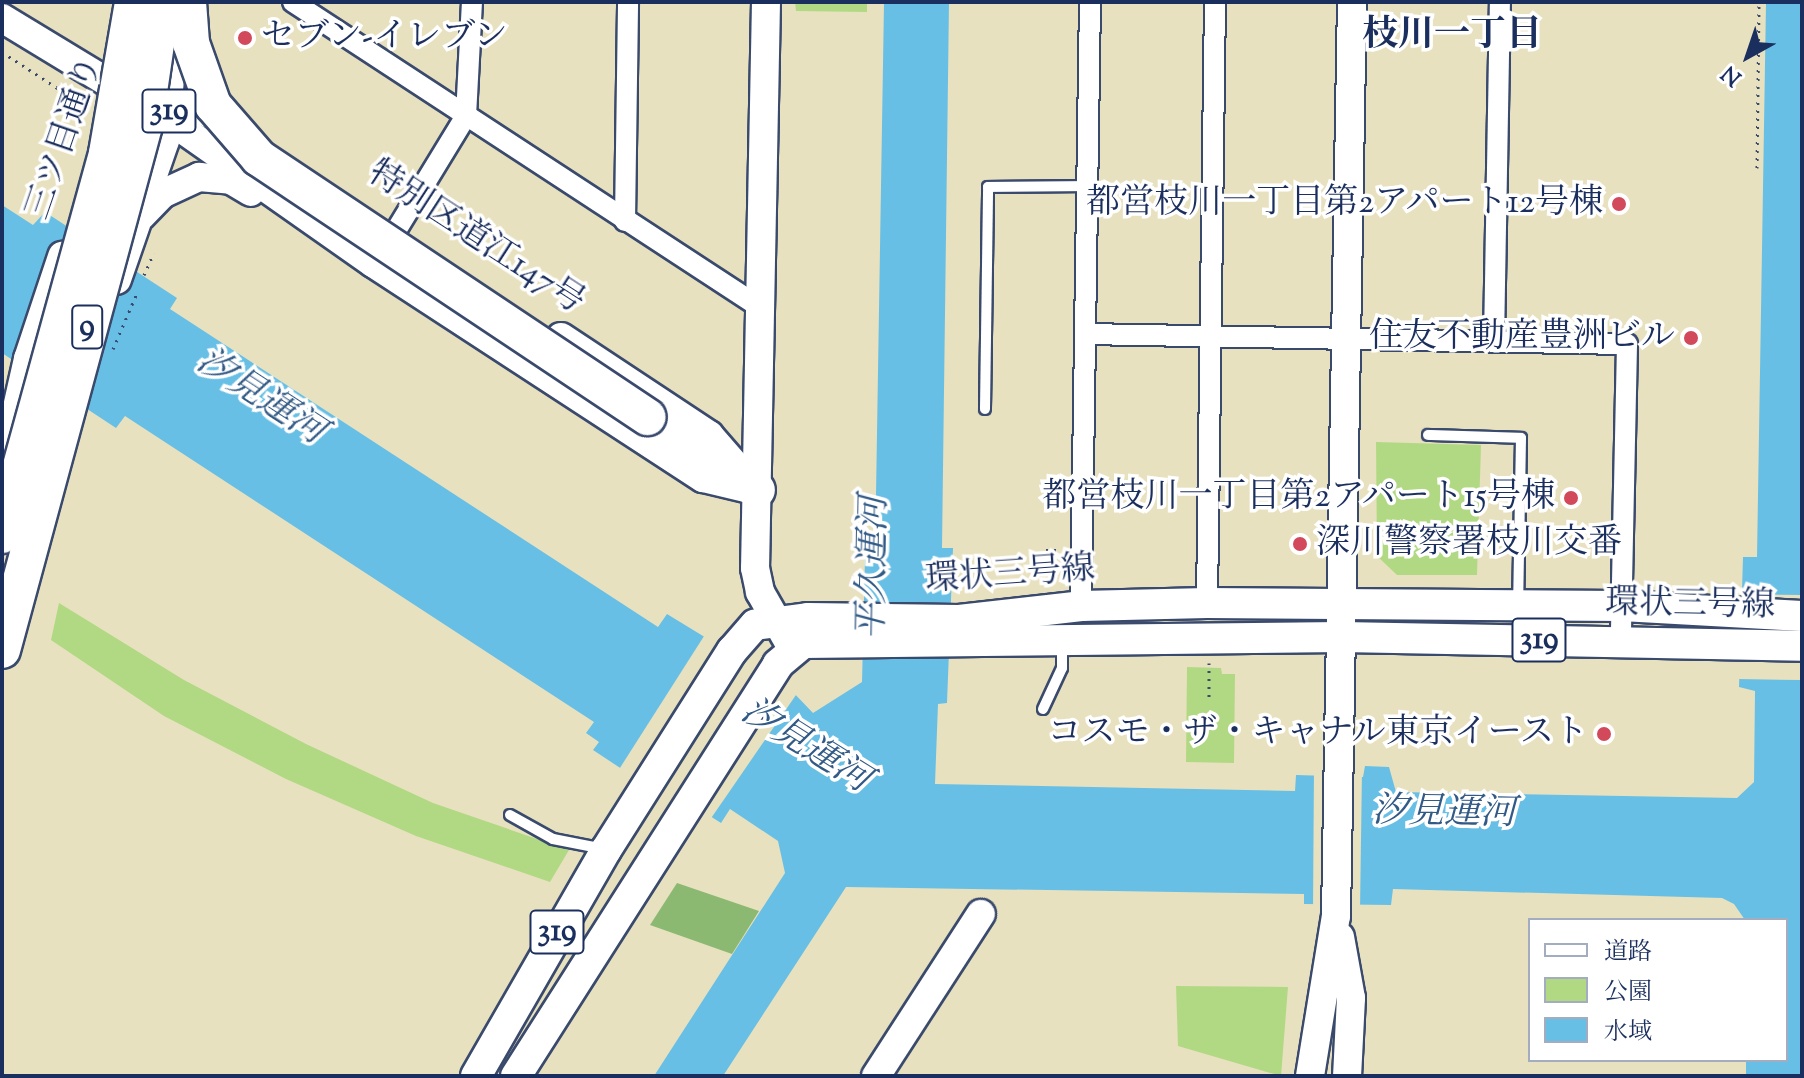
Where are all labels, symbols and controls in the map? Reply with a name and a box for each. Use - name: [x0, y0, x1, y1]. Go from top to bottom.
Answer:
- district label: 枝川一丁目: [1362, 15, 1542, 59]
- north arrow: [1708, 16, 1788, 96]
- place label: セブン-イレブン: [261, 18, 511, 58]
- marker: セブン-イレブン: [236, 29, 254, 47]
- street label: 三ツ目通り: [18, 51, 112, 225]
- text: N: [1716, 56, 1750, 92]
- road number: 319: [141, 83, 197, 139]
- street label: 特別区道江147号: [360, 153, 592, 323]
- place label: 都営枝川一丁目第2アパート12号棟: [1084, 184, 1603, 224]
- marker: 都営枝川一丁目第2アパート12号棟: [1610, 195, 1628, 213]
- road number: 9: [71, 299, 103, 355]
- place label: 住友不動産豊洲ビル: [1369, 318, 1675, 358]
- marker: 住友不動産豊洲ビル: [1682, 329, 1700, 347]
- water label: 汐見運河: [188, 341, 332, 455]
- place label: 都営枝川一丁目第2アパート15号棟: [1040, 478, 1555, 518]
- marker: 都営枝川一丁目第2アパート15号棟: [1562, 489, 1580, 507]
- water label: 平久運河: [852, 496, 898, 640]
- place label: 深川警察署枝川交番: [1316, 524, 1622, 564]
- marker: 深川警察署枝川交番: [1291, 535, 1309, 553]
- street label: 環状三号線: [924, 549, 1096, 601]
- street label: 環状三号線: [1605, 583, 1775, 627]
- road number: 319: [1511, 612, 1567, 668]
- water label: 汐見運河: [732, 691, 878, 803]
- place label: コスモ・ザ・キャナル東京イースト: [1044, 714, 1588, 754]
- marker: コスモ・ザ・キャナル東京イースト: [1595, 725, 1613, 743]
- water label: 汐見運河: [1372, 791, 1516, 837]
- road number: 319: [529, 904, 585, 960]
- legend: [1528, 918, 1788, 1062]
- text: 道路: [1604, 936, 1652, 970]
- text: 公園: [1604, 976, 1652, 1010]
- text: 水域: [1604, 1016, 1652, 1050]

